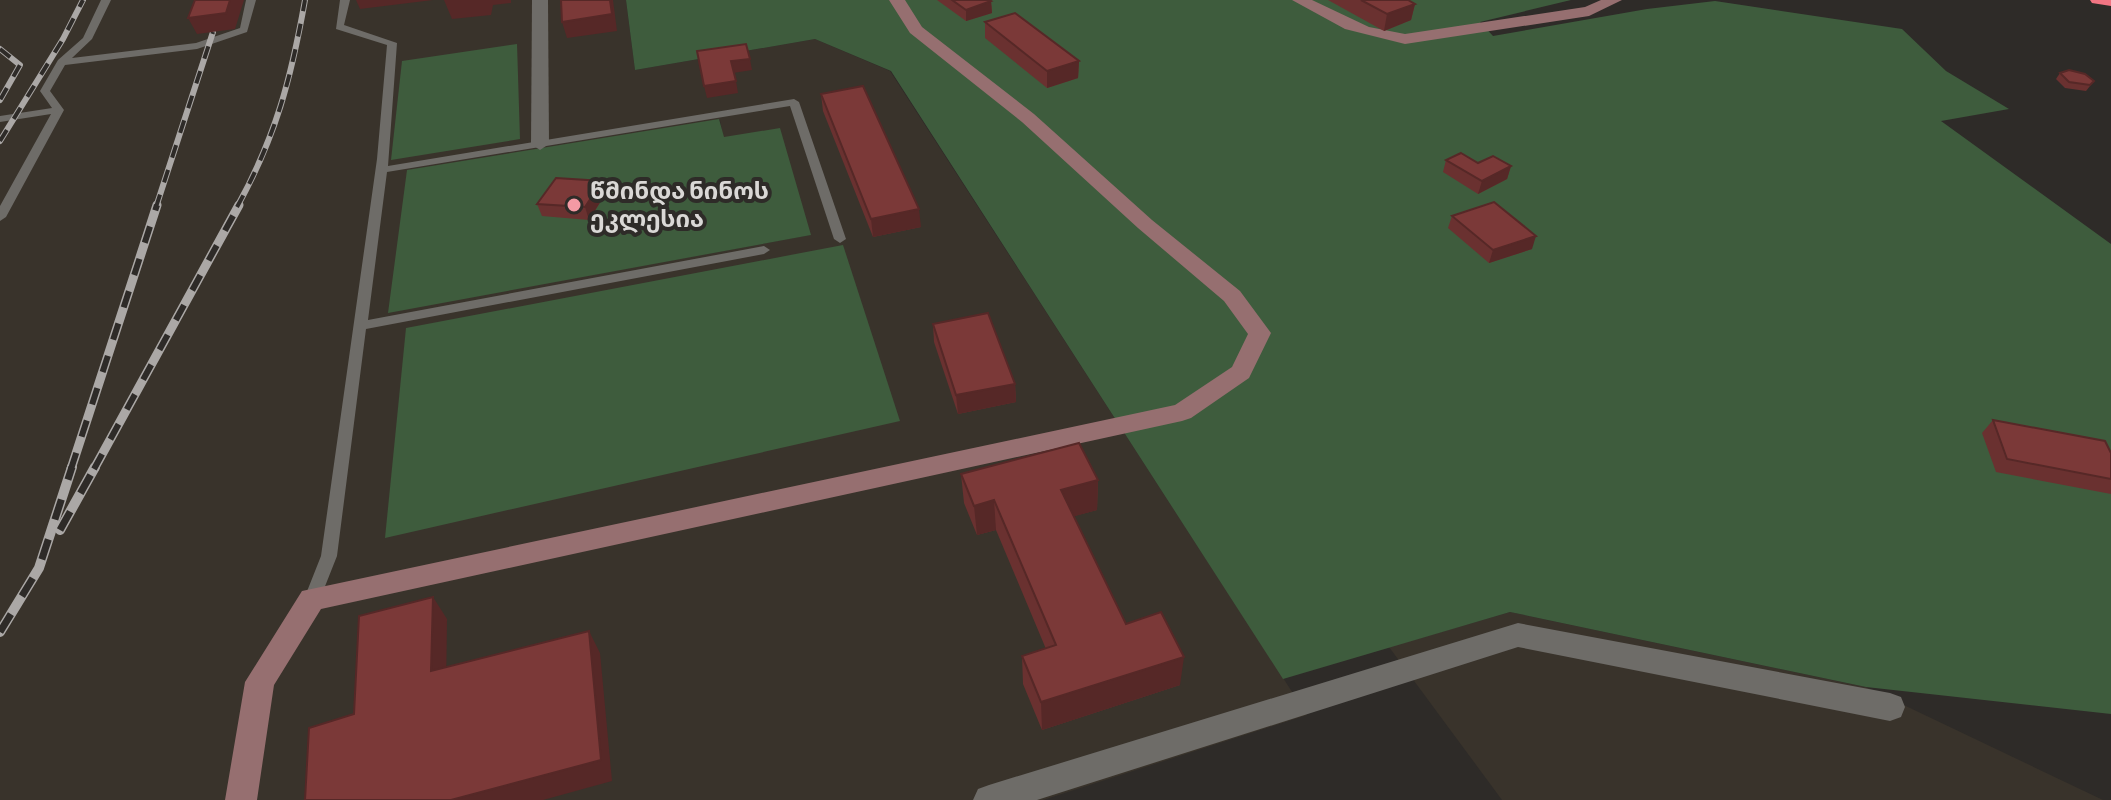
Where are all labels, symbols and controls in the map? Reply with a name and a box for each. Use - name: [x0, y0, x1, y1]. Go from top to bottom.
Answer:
- place label: წმინდა ნინოს ეკლესია: [590, 180, 769, 233]
- marker: წმინდა ნინოს ეკლესია: [565, 196, 583, 214]

